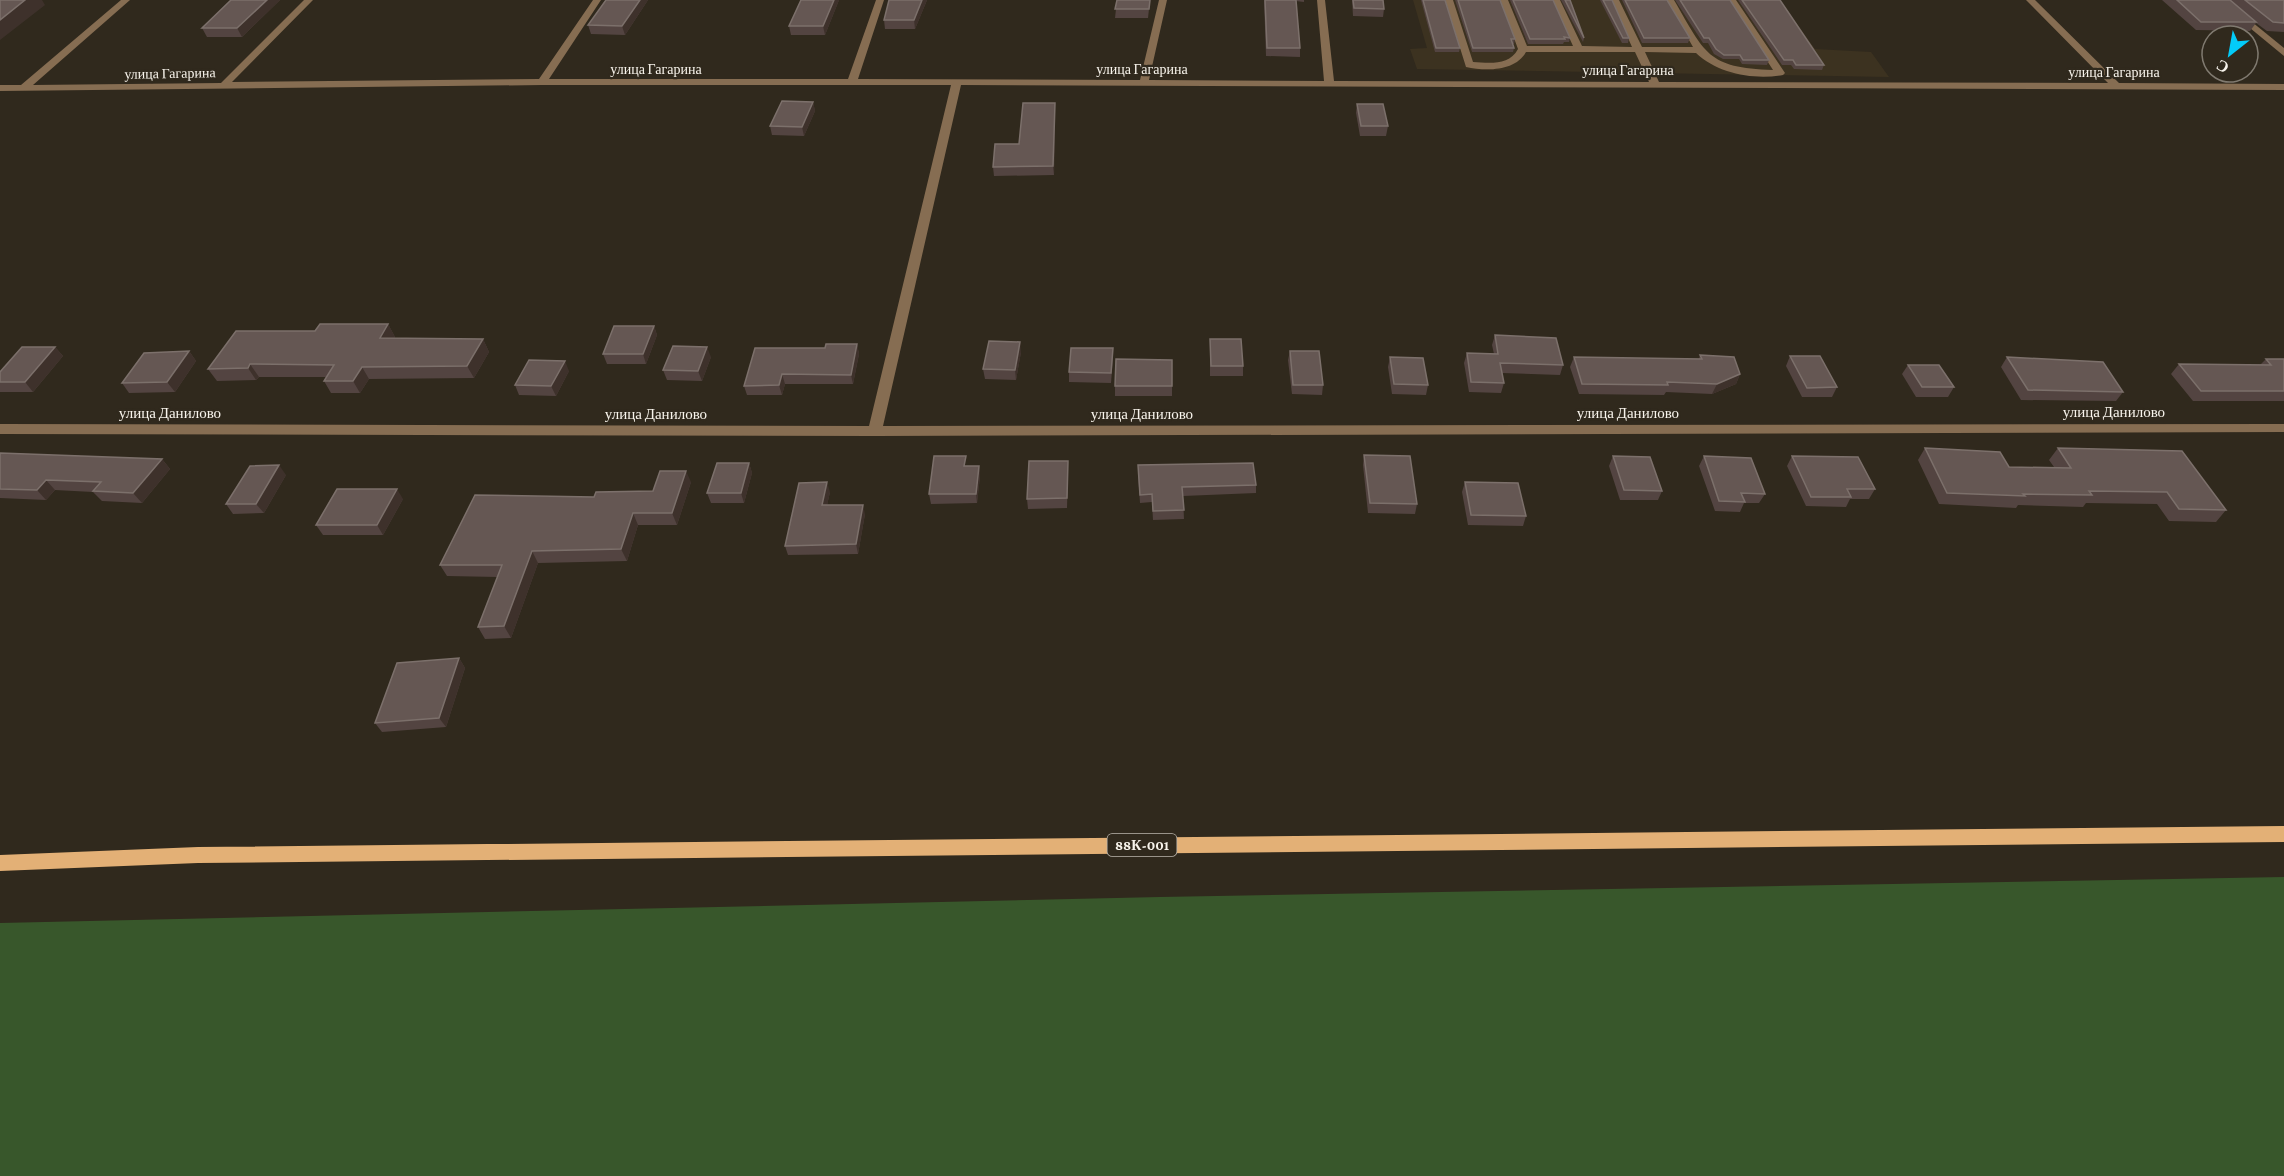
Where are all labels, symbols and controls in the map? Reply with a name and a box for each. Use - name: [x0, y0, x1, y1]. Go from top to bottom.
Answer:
- north arrow: [2200, 24, 2260, 84]
- text: С: [2213, 56, 2232, 77]
- street label: улица Гагарина: [610, 61, 702, 77]
- street label: улица Гагарина: [1096, 61, 1188, 77]
- street label: улица Гагарина: [1582, 62, 1674, 78]
- street label: улица Гагарина: [124, 64, 217, 82]
- street label: улица Гагарина: [2068, 64, 2160, 80]
- street label: улица Данилово: [2063, 404, 2165, 420]
- street label: улица Данилово: [119, 405, 221, 421]
- street label: улица Данилово: [1577, 405, 1679, 421]
- street label: улица Данилово: [605, 406, 707, 422]
- street label: улица Данилово: [1091, 406, 1193, 422]
- road number: 88К-001: [1108, 834, 1176, 856]

